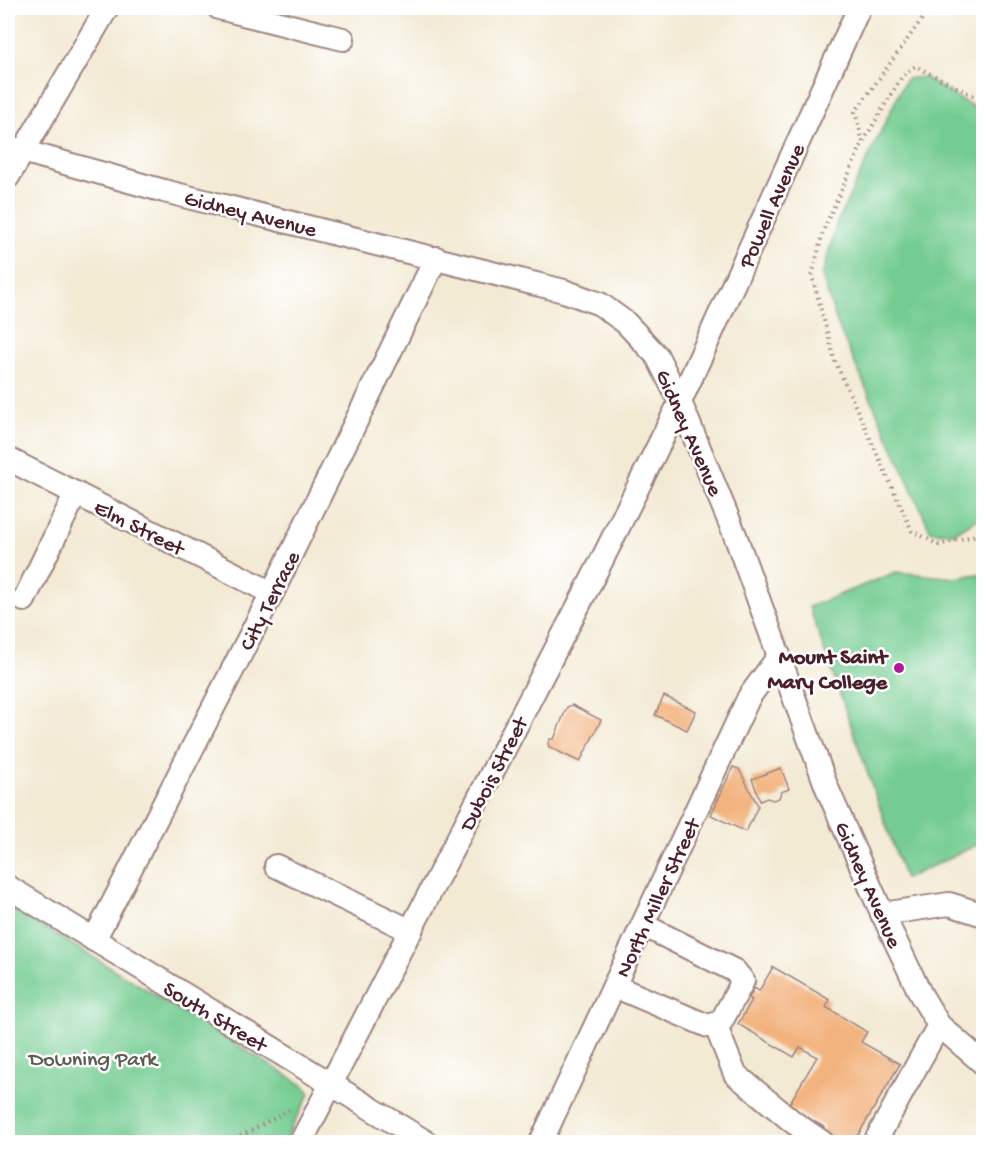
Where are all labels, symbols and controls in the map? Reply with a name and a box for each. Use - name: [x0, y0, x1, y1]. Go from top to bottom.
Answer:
- street label: Powell Avenue: [734, 140, 813, 274]
- street label: Gidney Avenue: [181, 187, 320, 245]
- street label: Gidney Avenue: [648, 366, 727, 501]
- street label: Elm Street: [89, 496, 190, 564]
- street label: City Terrace: [235, 547, 308, 656]
- place label: Mount Saint Mary College: [767, 646, 889, 697]
- marker: Mount Saint Mary College: [892, 661, 906, 675]
- street label: Dubois Street: [455, 712, 536, 838]
- street label: North Miller Street: [611, 813, 709, 982]
- street label: Gidney Avenue: [827, 818, 906, 953]
- street label: South Street: [157, 977, 272, 1061]
- park label: Downing Park: [27, 1048, 159, 1074]

